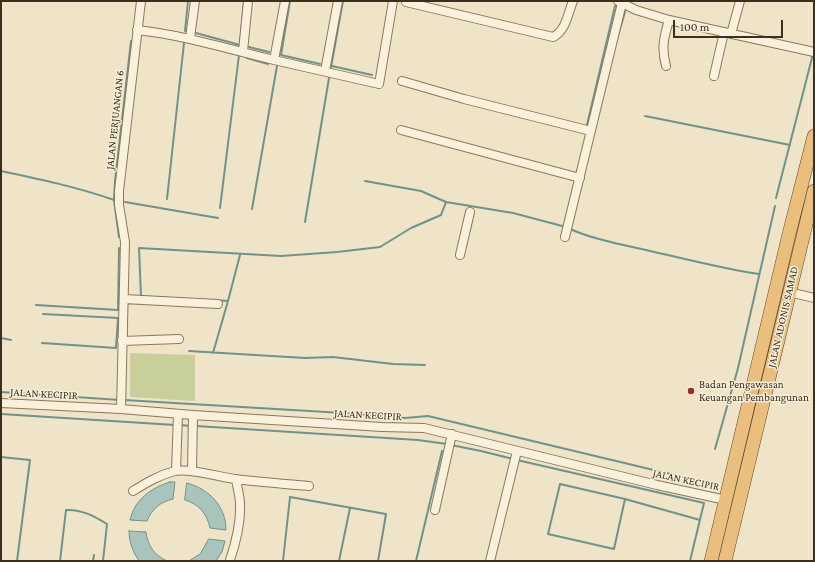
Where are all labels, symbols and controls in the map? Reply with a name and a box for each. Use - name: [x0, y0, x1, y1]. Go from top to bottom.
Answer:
- scale bar: [675, 12, 785, 38]
- text: 100 m: [680, 20, 709, 34]
- street label: JALAN PERJUANGAN 6: [103, 70, 127, 170]
- street label: JALAN ADONIS SAMAD: [765, 265, 801, 369]
- place label: Badan Pengawasan Keuangan Pembangunan: [699, 378, 809, 404]
- street label: JALAN KECIPIR: [10, 386, 78, 402]
- marker: Badan Pengawasan Keuangan Pembangunan: [686, 386, 696, 396]
- street label: JALAN KECIPIR: [334, 407, 402, 423]
- street label: JALAN KECIPIR: [652, 467, 720, 493]

